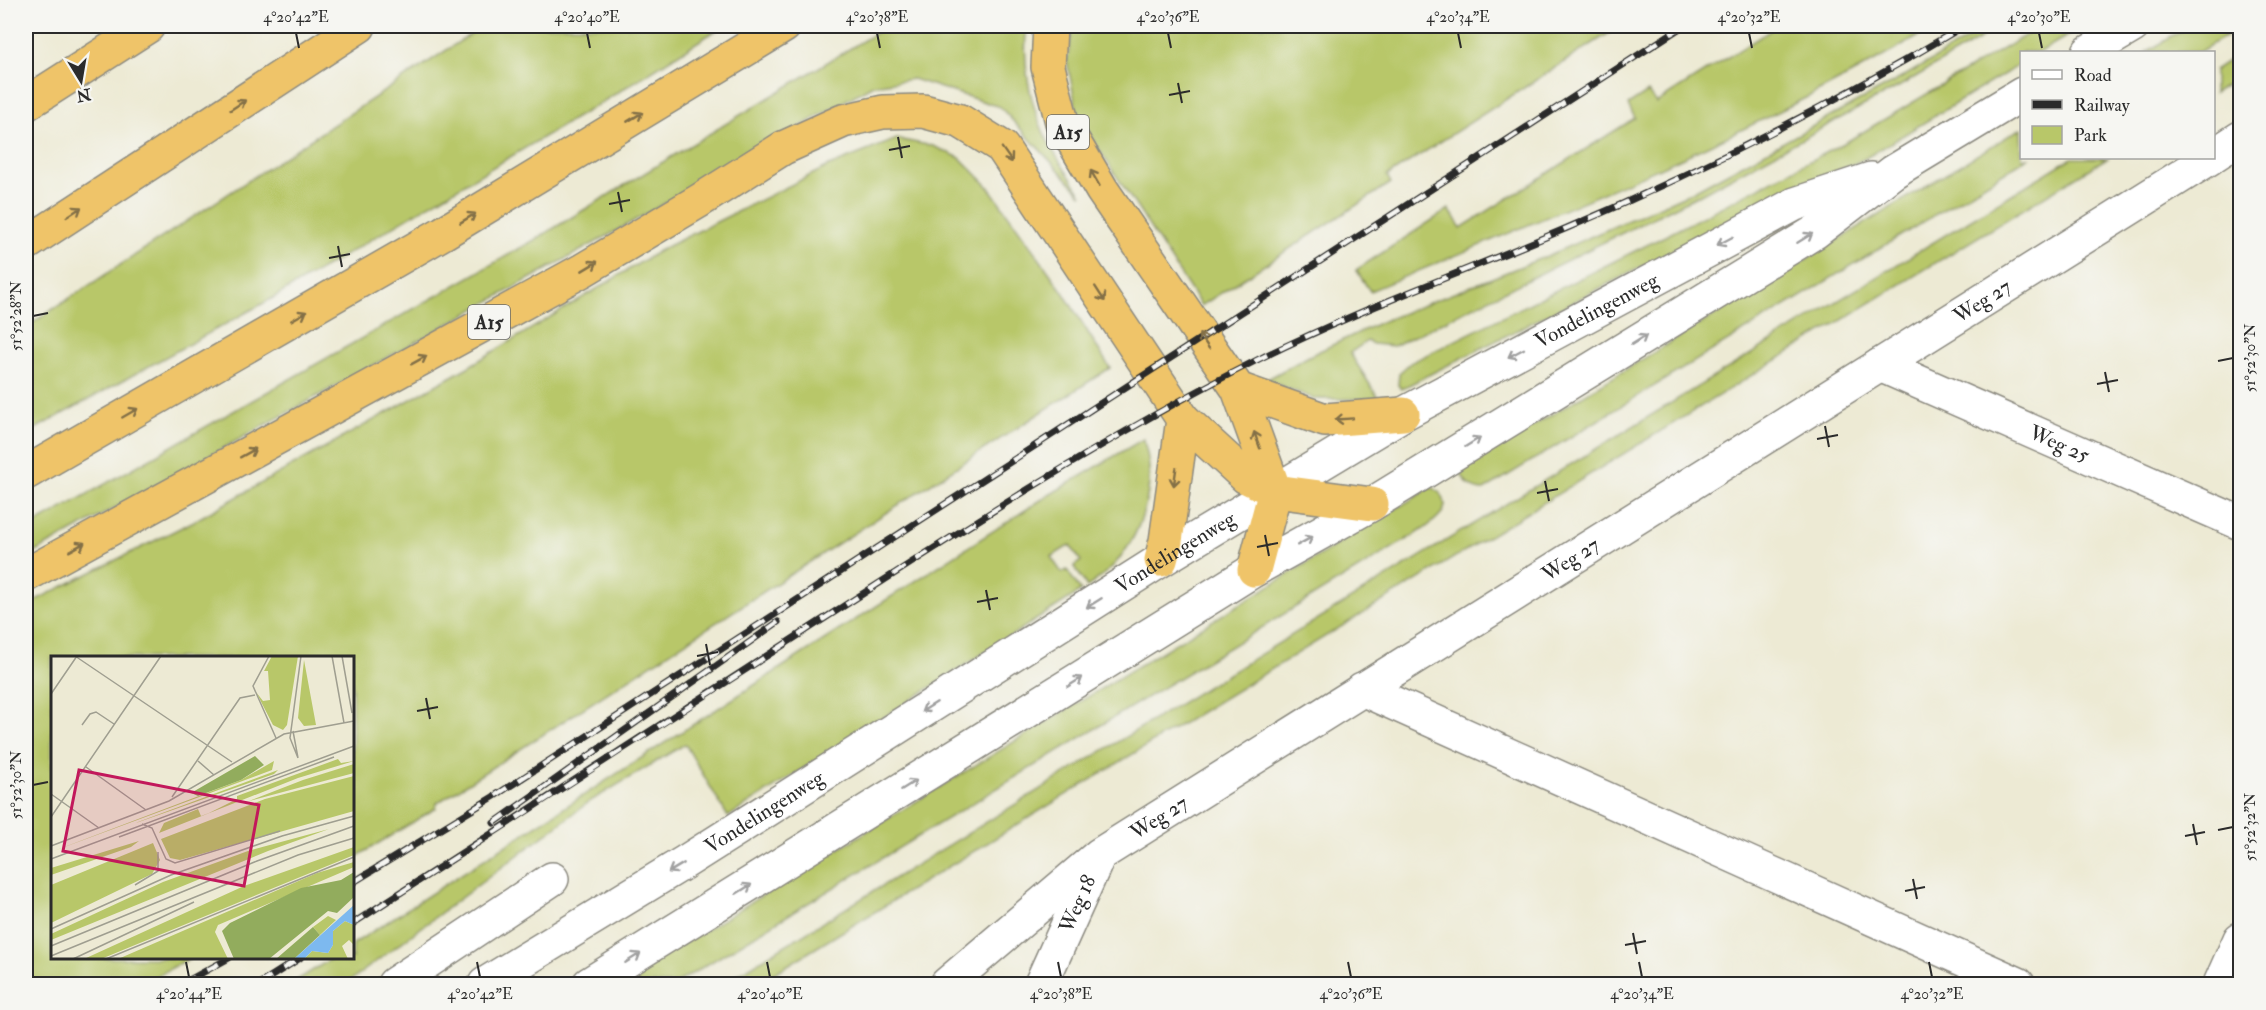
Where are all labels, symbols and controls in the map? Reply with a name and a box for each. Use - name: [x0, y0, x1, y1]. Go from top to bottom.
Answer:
- text: 4°20'42"E: [263, 8, 329, 27]
- text: 4°20'40"E: [554, 8, 620, 27]
- text: 4°20'38"E: [846, 8, 909, 27]
- text: 4°20'36"E: [1136, 8, 1200, 27]
- text: 4°20'34"E: [1426, 8, 1490, 27]
- text: 4°20'32"E: [1717, 8, 1781, 27]
- text: 4°20'30"E: [2007, 8, 2071, 27]
- north arrow: [51, 51, 111, 111]
- legend: [2020, 51, 2215, 159]
- text: Road: [2074, 64, 2112, 87]
- text: N: [74, 83, 94, 106]
- text: Railway: [2074, 94, 2131, 117]
- one-way arrow: [229, 99, 246, 112]
- one-way arrow: [626, 110, 643, 122]
- road number: A15: [1047, 115, 1089, 149]
- text: Park: [2074, 124, 2107, 147]
- one-way arrow: [1001, 146, 1013, 162]
- one-way arrow: [1088, 169, 1100, 186]
- one-way arrow: [66, 206, 82, 218]
- one-way arrow: [459, 212, 476, 224]
- one-way arrow: [1796, 231, 1813, 243]
- one-way arrow: [1717, 235, 1734, 247]
- one-way arrow: [581, 260, 598, 272]
- street label: Vondelingenweg: [1530, 266, 1664, 355]
- street label: Weg 27: [1948, 273, 2017, 330]
- text: 51°52'28"N: [7, 281, 26, 351]
- one-way arrow: [1094, 285, 1107, 302]
- road number: A15: [468, 305, 510, 339]
- one-way arrow: [290, 310, 307, 322]
- text: 51°52'30"N: [2241, 323, 2260, 392]
- one-way arrow: [1198, 333, 1210, 350]
- one-way arrow: [1630, 334, 1647, 346]
- one-way arrow: [1508, 348, 1526, 359]
- one-way arrow: [410, 354, 427, 366]
- one-way arrow: [121, 407, 138, 419]
- one-way arrow: [1335, 413, 1355, 424]
- street label: Weg 25: [2024, 419, 2094, 470]
- one-way arrow: [1250, 431, 1261, 450]
- one-way arrow: [1464, 436, 1481, 448]
- one-way arrow: [239, 447, 256, 459]
- one-way arrow: [1169, 467, 1180, 486]
- street label: Vondelingenweg: [1110, 505, 1241, 600]
- street label: Weg 27: [1536, 531, 1605, 588]
- one-way arrow: [1296, 535, 1313, 547]
- one-way arrow: [68, 541, 85, 553]
- one-way arrow: [1086, 597, 1103, 609]
- inset map: [51, 656, 354, 959]
- one-way arrow: [1066, 676, 1082, 688]
- one-way arrow: [921, 701, 938, 714]
- text: 51°52'30"N: [7, 750, 26, 819]
- street label: Vondelingenweg: [700, 764, 830, 860]
- one-way arrow: [900, 779, 917, 791]
- street label: Weg 27: [1124, 789, 1193, 847]
- text: 51°52'32"N: [2241, 792, 2260, 861]
- one-way arrow: [668, 862, 685, 874]
- street label: Weg 18: [1052, 871, 1102, 938]
- one-way arrow: [735, 882, 752, 894]
- one-way arrow: [624, 951, 641, 963]
- text: 4°20'44"E: [156, 985, 222, 1004]
- text: 4°20'42"E: [447, 985, 513, 1004]
- text: 4°20'40"E: [737, 985, 803, 1004]
- text: 4°20'38"E: [1030, 985, 1093, 1004]
- text: 4°20'36"E: [1319, 985, 1383, 1004]
- text: 4°20'34"E: [1610, 985, 1674, 1004]
- text: 4°20'32"E: [1900, 985, 1964, 1004]

